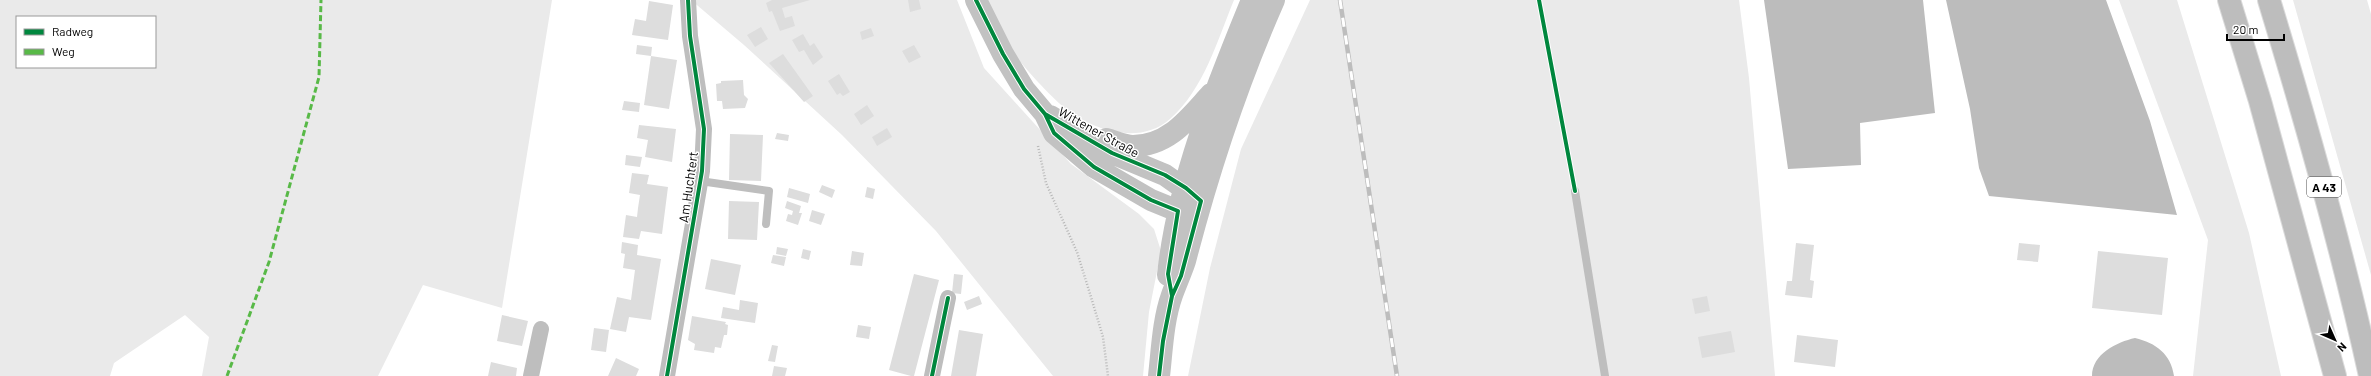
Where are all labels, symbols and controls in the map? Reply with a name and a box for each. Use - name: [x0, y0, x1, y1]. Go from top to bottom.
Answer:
- legend: [16, 16, 156, 68]
- scale bar: [2227, 16, 2284, 42]
- text: 20 m: [2233, 22, 2259, 36]
- text: Radweg: [52, 24, 93, 38]
- text: Weg: [52, 44, 75, 58]
- street label: Wittener Straße: [1056, 103, 1142, 161]
- street label: Am Huchtert: [675, 150, 701, 224]
- road number: A 43: [2307, 177, 2341, 197]
- north arrow: [2315, 320, 2355, 360]
- text: N: [2335, 340, 2350, 355]

